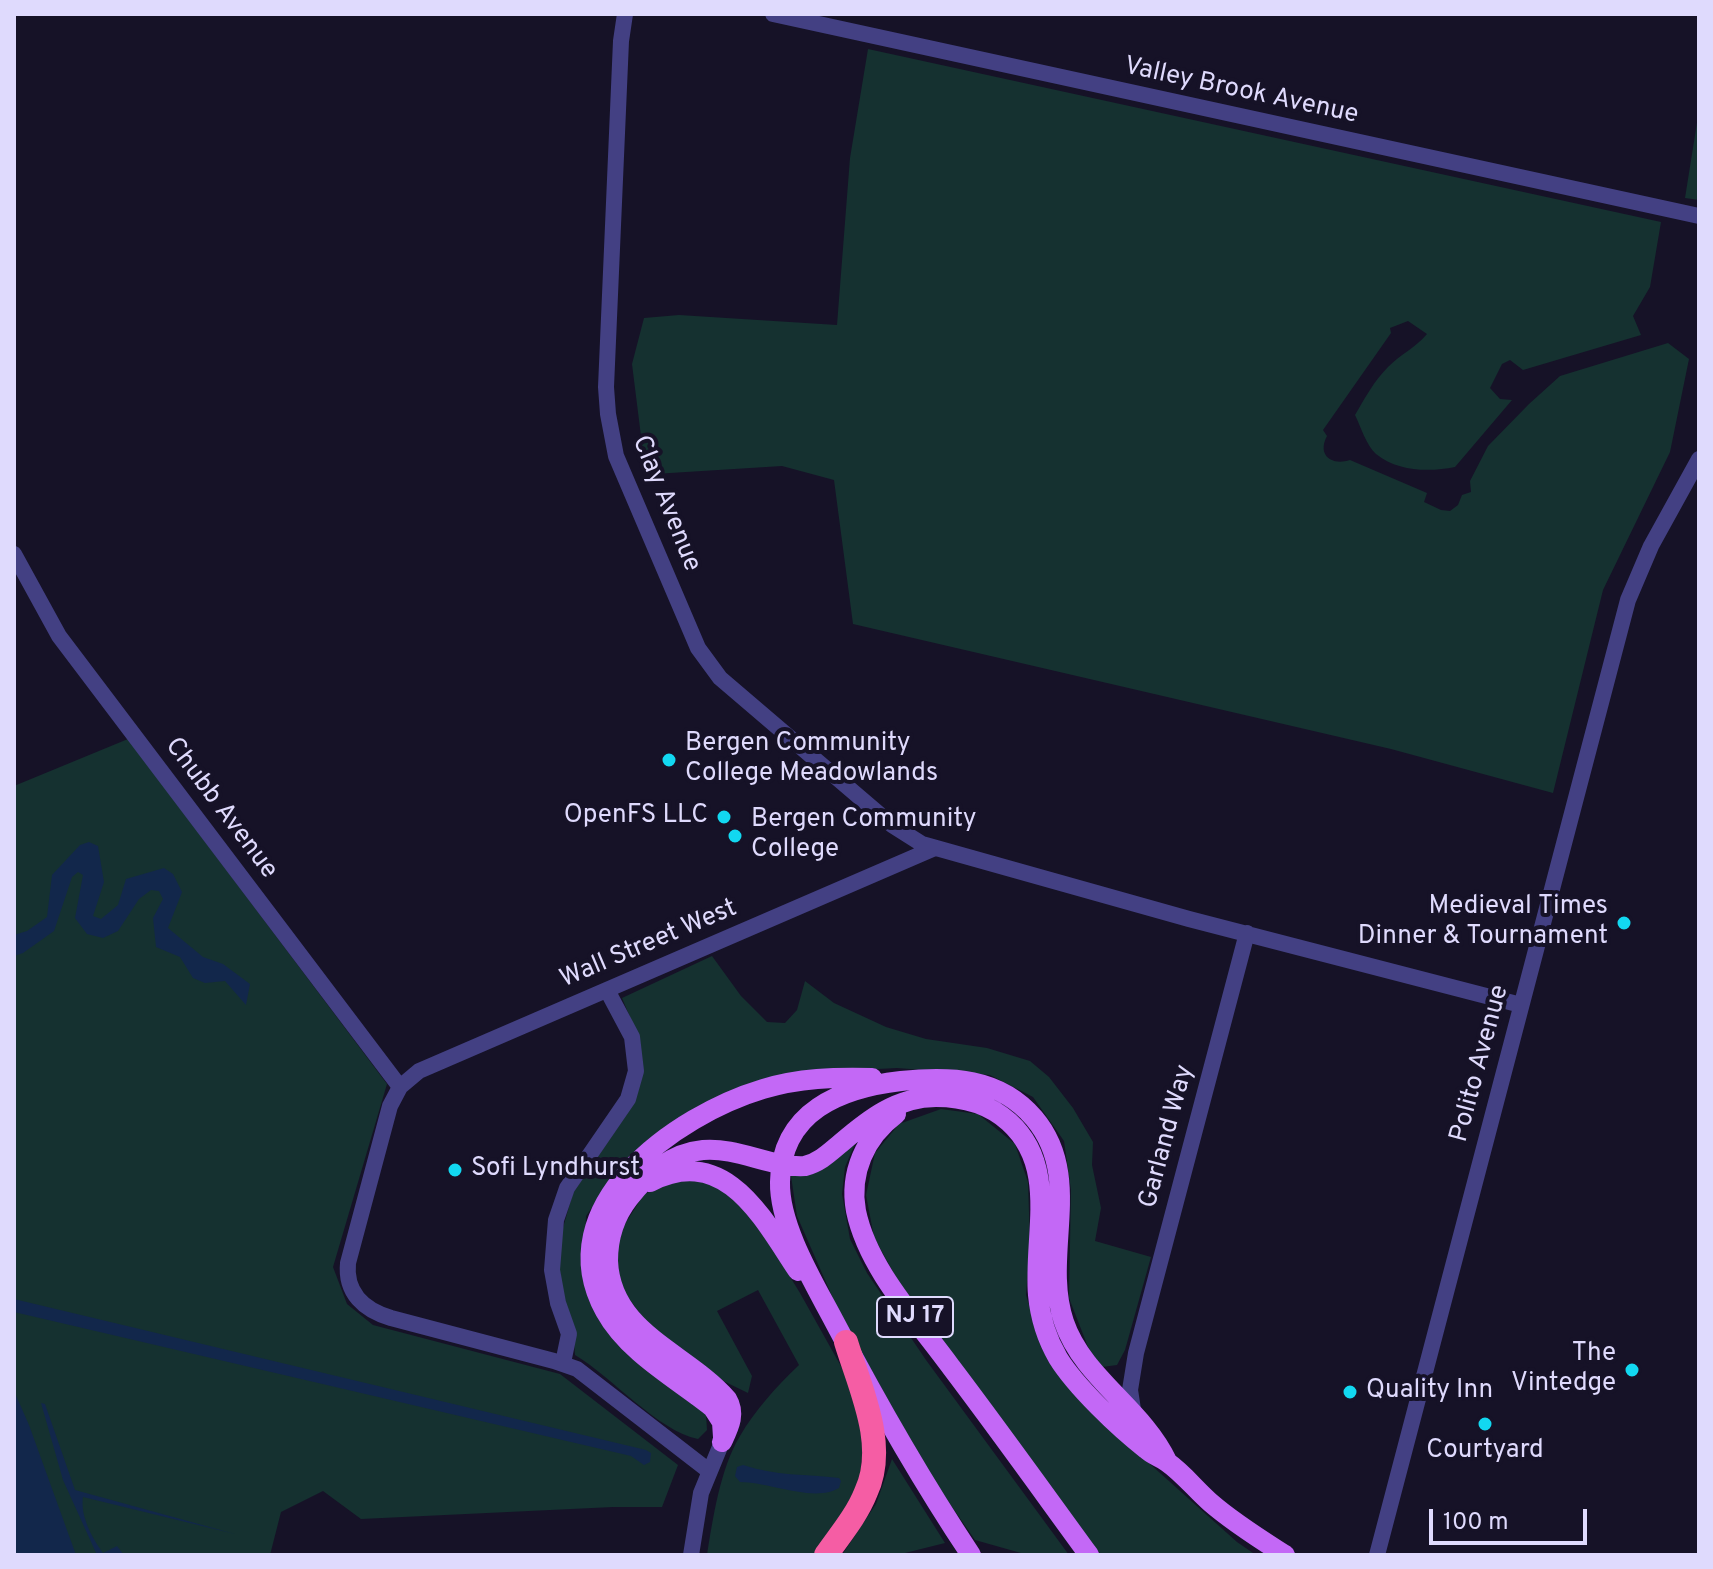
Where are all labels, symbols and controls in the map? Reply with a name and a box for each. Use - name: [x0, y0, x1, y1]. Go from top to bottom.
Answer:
- street label: Valley Brook Avenue: [1121, 52, 1361, 132]
- street label: Clay Avenue: [624, 431, 706, 577]
- place label: Bergen Community College Meadowlands: [685, 729, 938, 790]
- street label: Chubb Avenue: [157, 732, 283, 886]
- marker: Bergen Community College Meadowlands: [660, 751, 678, 769]
- place label: OpenFS LLC: [564, 801, 708, 833]
- place label: Bergen Community College: [751, 805, 976, 866]
- marker: OpenFS LLC: [715, 808, 733, 826]
- marker: Bergen Community College: [726, 827, 744, 845]
- place label: Medieval Times Dinner & Tournament: [1358, 892, 1608, 954]
- street label: Wall Street West: [556, 894, 742, 996]
- marker: Medieval Times Dinner & Tournament: [1615, 914, 1633, 932]
- street label: Polito Avenue: [1445, 982, 1517, 1146]
- street label: Garland Way: [1134, 1062, 1202, 1212]
- place label: Sofi Lyndhurst: [471, 1154, 640, 1186]
- marker: Sofi Lyndhurst: [446, 1161, 464, 1179]
- road number: NJ 17: [877, 1297, 953, 1337]
- place label: The Vintedge: [1511, 1339, 1616, 1400]
- marker: The Vintedge: [1623, 1361, 1641, 1379]
- place label: Quality Inn: [1366, 1376, 1493, 1408]
- marker: Quality Inn: [1341, 1383, 1359, 1401]
- marker: Courtyard: [1476, 1415, 1494, 1433]
- place label: Courtyard: [1426, 1436, 1544, 1468]
- scale bar: [1433, 1493, 1591, 1543]
- text: 100 m: [1443, 1508, 1509, 1538]

